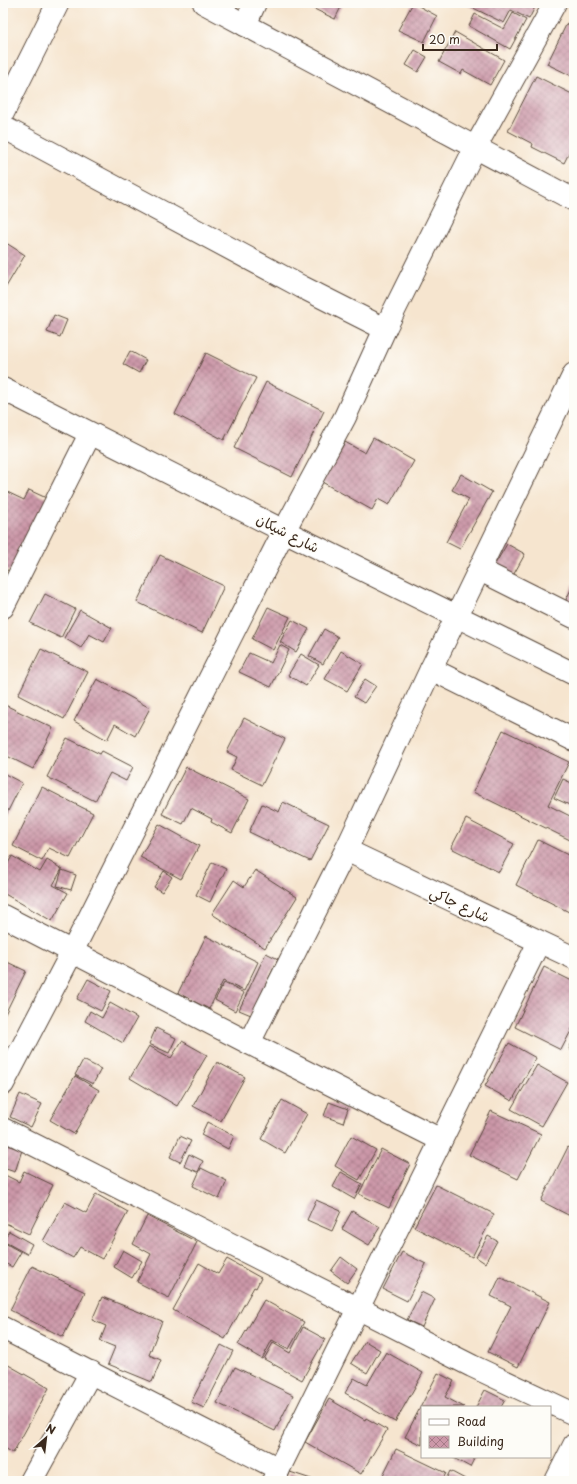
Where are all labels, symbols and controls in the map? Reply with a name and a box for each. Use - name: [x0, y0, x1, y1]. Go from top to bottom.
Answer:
- scale bar: [423, 26, 497, 52]
- text: 20 m: [429, 30, 460, 48]
- street label: شارع شيكان: [253, 508, 323, 558]
- street label: شارع جاكي: [425, 881, 493, 930]
- legend: [421, 1406, 551, 1458]
- text: Road: [457, 1412, 486, 1430]
- north arrow: [26, 1418, 66, 1458]
- text: N: [43, 1419, 59, 1438]
- text: Building: [457, 1432, 504, 1450]

